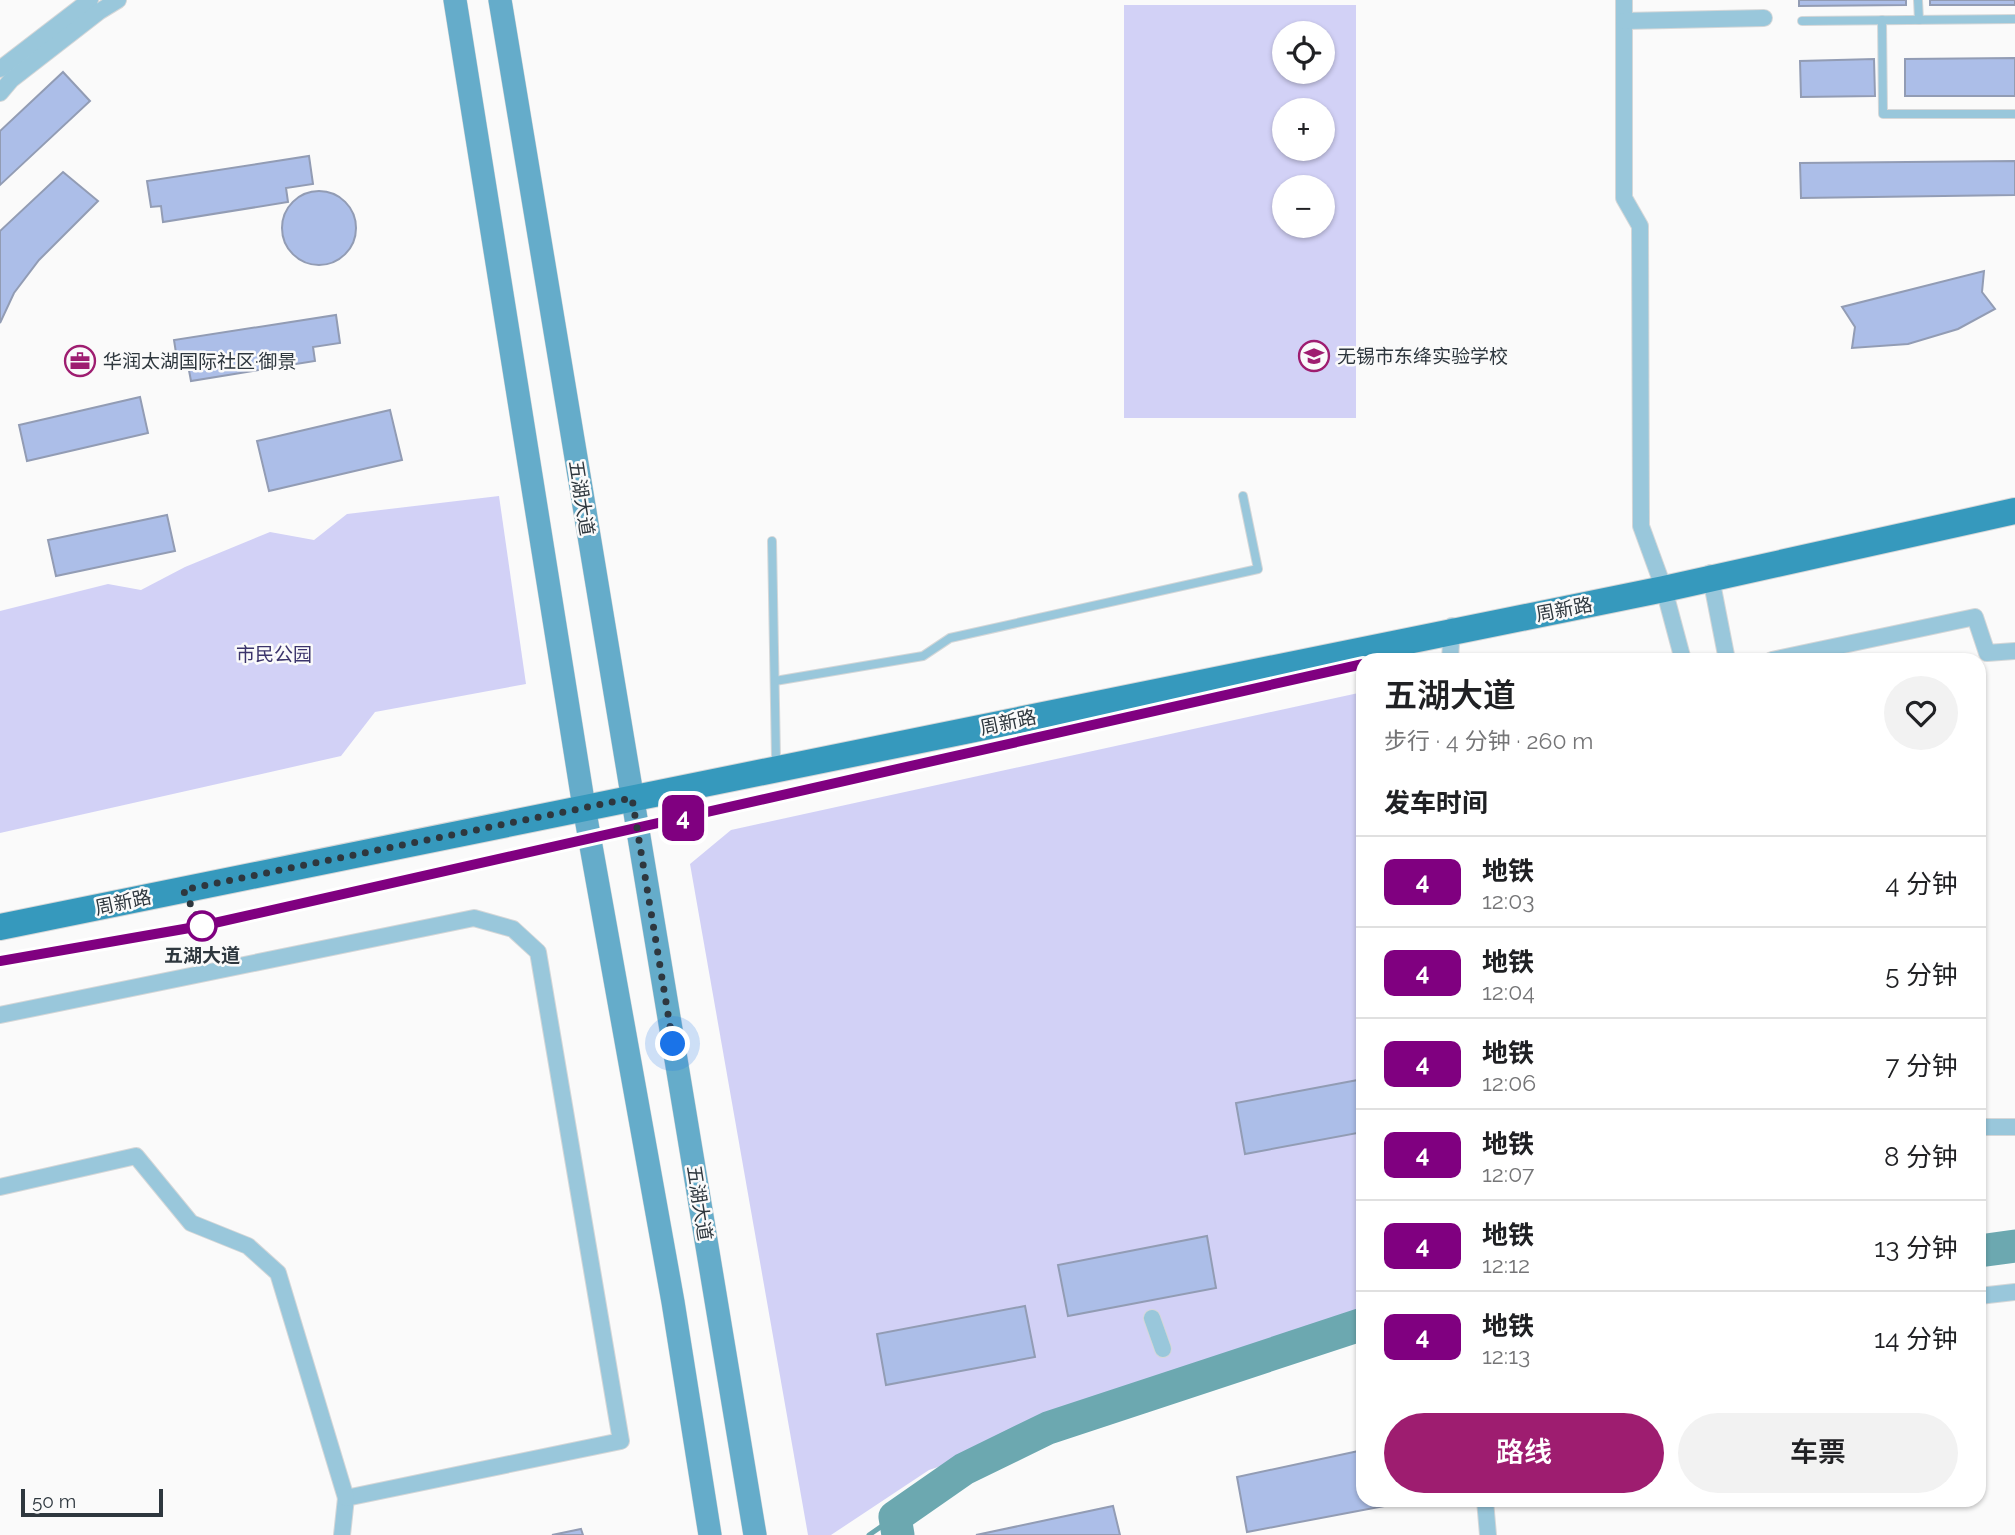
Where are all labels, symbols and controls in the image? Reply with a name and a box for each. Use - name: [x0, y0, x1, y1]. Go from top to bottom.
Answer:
- map controls: [1272, 21, 1335, 238]
- button: locate: [1272, 21, 1335, 84]
- button: +: [1272, 98, 1335, 161]
- button: −: [1272, 175, 1335, 238]
- school or university icon: 无锡市东绛实验学校: [1297, 339, 1331, 373]
- office icon: 华润太湖国际社区·御景: [63, 344, 97, 378]
- place label: 无锡市东绛实验学校: [1337, 345, 1508, 367]
- place label: 华润太湖国际社区·御景: [103, 350, 297, 372]
- street label: 五湖大道: [565, 459, 599, 537]
- street label: 周新路: [1534, 593, 1594, 625]
- park label: 市民公园: [236, 643, 312, 665]
- text: 五湖大道: [1384, 676, 1516, 715]
- button: heart: [1884, 676, 1958, 750]
- street label: 周新路: [978, 705, 1038, 739]
- text: 步行 · 4 分钟 · 260 m: [1384, 727, 1594, 754]
- text: 发车时间: [1384, 788, 1488, 818]
- line badge: 4: [660, 795, 706, 841]
- text: 4: [676, 803, 690, 832]
- text: 地铁: [1482, 856, 1534, 886]
- text: 4: [1416, 867, 1429, 896]
- text: 4 分钟: [1885, 869, 1958, 899]
- street label: 周新路: [93, 885, 153, 919]
- text: 12:03: [1482, 887, 1535, 914]
- marker: 五湖大道: [187, 911, 217, 941]
- place label: 五湖大道: [164, 944, 240, 966]
- text: 地铁: [1482, 947, 1534, 977]
- text: 4: [1416, 958, 1429, 987]
- text: 5 分钟: [1885, 960, 1958, 990]
- text: 12:04: [1482, 978, 1535, 1005]
- your location: [655, 1026, 690, 1061]
- text: 地铁: [1482, 1038, 1534, 1068]
- text: 4: [1416, 1049, 1429, 1078]
- text: 7 分钟: [1885, 1051, 1958, 1081]
- text: 12:06: [1482, 1069, 1536, 1096]
- text: 地铁: [1482, 1129, 1534, 1159]
- text: 4: [1416, 1140, 1429, 1169]
- text: 8 分钟: [1884, 1142, 1958, 1172]
- text: 12:07: [1482, 1160, 1534, 1187]
- street label: 五湖大道: [683, 1164, 717, 1242]
- text: 地铁: [1482, 1220, 1534, 1250]
- text: 4: [1416, 1231, 1429, 1260]
- text: 13 分钟: [1874, 1233, 1958, 1263]
- text: 12:12: [1482, 1251, 1530, 1278]
- text: 地铁: [1482, 1311, 1534, 1341]
- text: 4: [1416, 1322, 1429, 1351]
- text: 14 分钟: [1874, 1324, 1958, 1354]
- text: 12:13: [1482, 1342, 1530, 1369]
- button: 路线: [1384, 1413, 1664, 1493]
- button: 车票: [1678, 1413, 1958, 1493]
- scale bar: [21, 1486, 163, 1518]
- text: 50 m: [32, 1490, 76, 1512]

